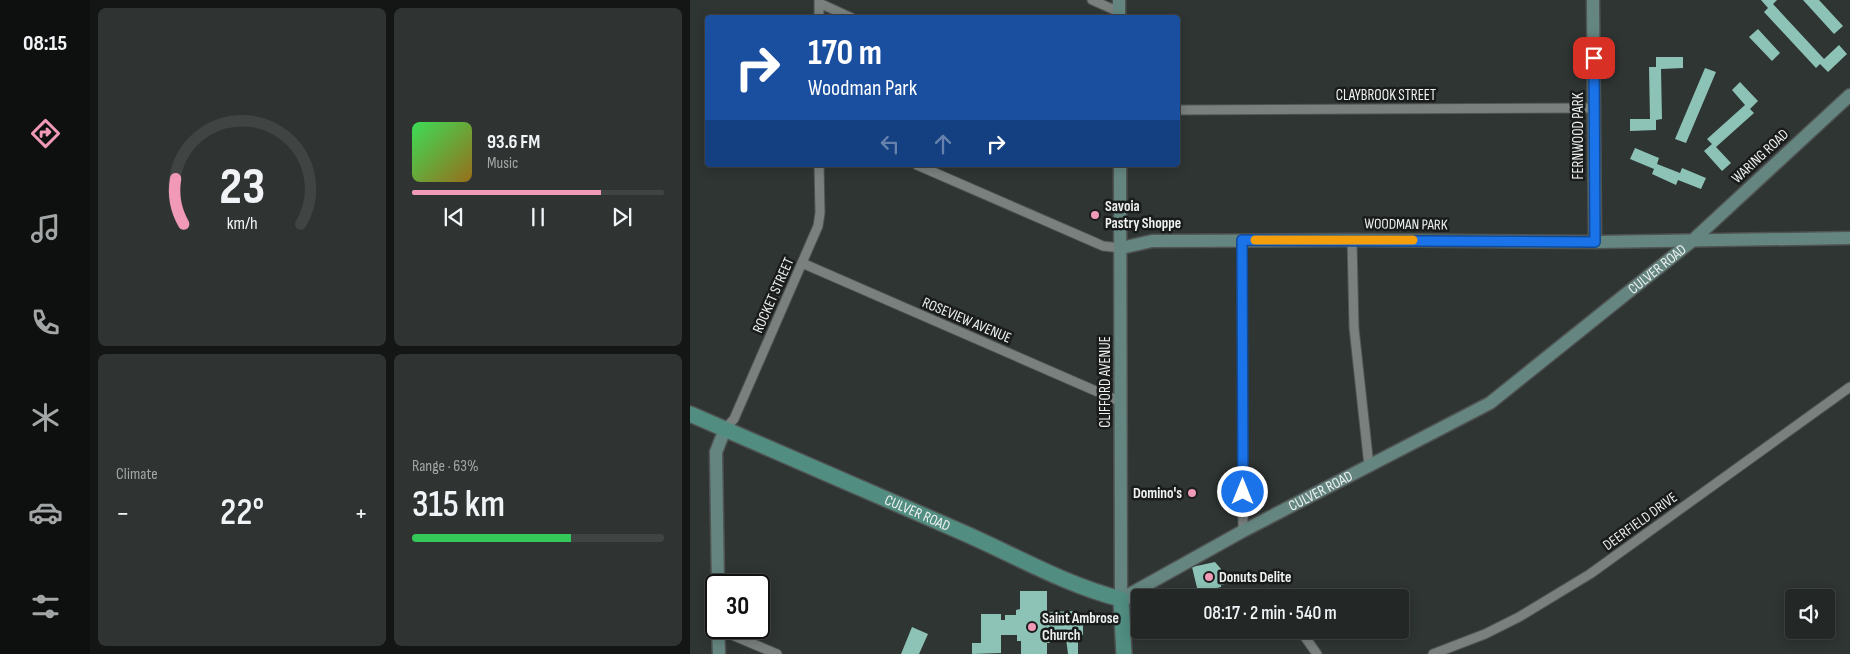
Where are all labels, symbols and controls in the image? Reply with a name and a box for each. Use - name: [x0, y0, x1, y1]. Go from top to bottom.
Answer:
- text: 08:15: [23, 30, 67, 57]
- text: 170 m: [808, 32, 882, 75]
- icon: right: [725, 35, 790, 100]
- pin: [1573, 37, 1615, 79]
- icon: arrive: [1580, 44, 1608, 72]
- text: Woodman Park: [808, 75, 917, 102]
- street label: CLAYBROOK STREET: [1336, 86, 1436, 105]
- street label: FERNWOOD PARK: [1569, 92, 1588, 180]
- icon: directions: [28, 116, 63, 151]
- street label: WARING ROAD: [1728, 125, 1793, 188]
- icon: left: [876, 130, 904, 158]
- icon: ahead: [929, 130, 957, 158]
- icon: right: [982, 130, 1010, 158]
- text: 93.6 FM: [487, 131, 540, 154]
- text: Music: [487, 154, 518, 173]
- text: 23: [219, 156, 265, 219]
- place label: Savoia Pastry Shoppe: [1105, 197, 1181, 233]
- icon: previous: [440, 203, 468, 231]
- icon: pause: [524, 203, 552, 231]
- icon: next: [608, 203, 636, 231]
- marker: Savoia Pastry Shoppe: [1089, 209, 1101, 221]
- icon: music: [28, 211, 63, 246]
- text: km/h: [227, 213, 257, 234]
- street label: WOODMAN PARK: [1364, 214, 1448, 235]
- street label: CULVER ROAD: [1624, 240, 1691, 299]
- street label: ROCKET STREET: [748, 254, 799, 336]
- street label: ROSEVIEW AVENUE: [919, 293, 1014, 348]
- icon: phone: [28, 305, 63, 340]
- street label: CLIFFORD AVENUE: [1096, 336, 1115, 428]
- icon: climate: [28, 400, 63, 435]
- text: Range · 63%: [412, 457, 479, 476]
- text: Climate: [116, 465, 158, 484]
- position arrow: [1216, 465, 1268, 517]
- street label: CULVER ROAD: [1285, 467, 1356, 516]
- text: 315 km: [412, 482, 505, 527]
- place label: Domino's: [1133, 484, 1182, 503]
- marker: Domino's: [1186, 487, 1198, 499]
- street label: DEERFIELD DRIVE: [1599, 488, 1681, 555]
- text: 22°: [220, 490, 264, 535]
- street label: CULVER ROAD: [882, 491, 953, 536]
- icon: car: [28, 495, 63, 530]
- text: −: [116, 497, 130, 530]
- text: +: [354, 497, 368, 530]
- place label: Donuts Delite: [1219, 568, 1291, 587]
- marker: Donuts Delite: [1203, 571, 1215, 583]
- speed limit sign: 30: [705, 574, 770, 639]
- icon: filters: [28, 589, 63, 624]
- map controls: [1785, 589, 1835, 639]
- button: sound: [1785, 589, 1835, 639]
- text: 08:17 · 2 min · 540 m: [1203, 602, 1337, 625]
- place label: Saint Ambrose Church: [1042, 609, 1119, 645]
- marker: Saint Ambrose Church: [1026, 621, 1038, 633]

